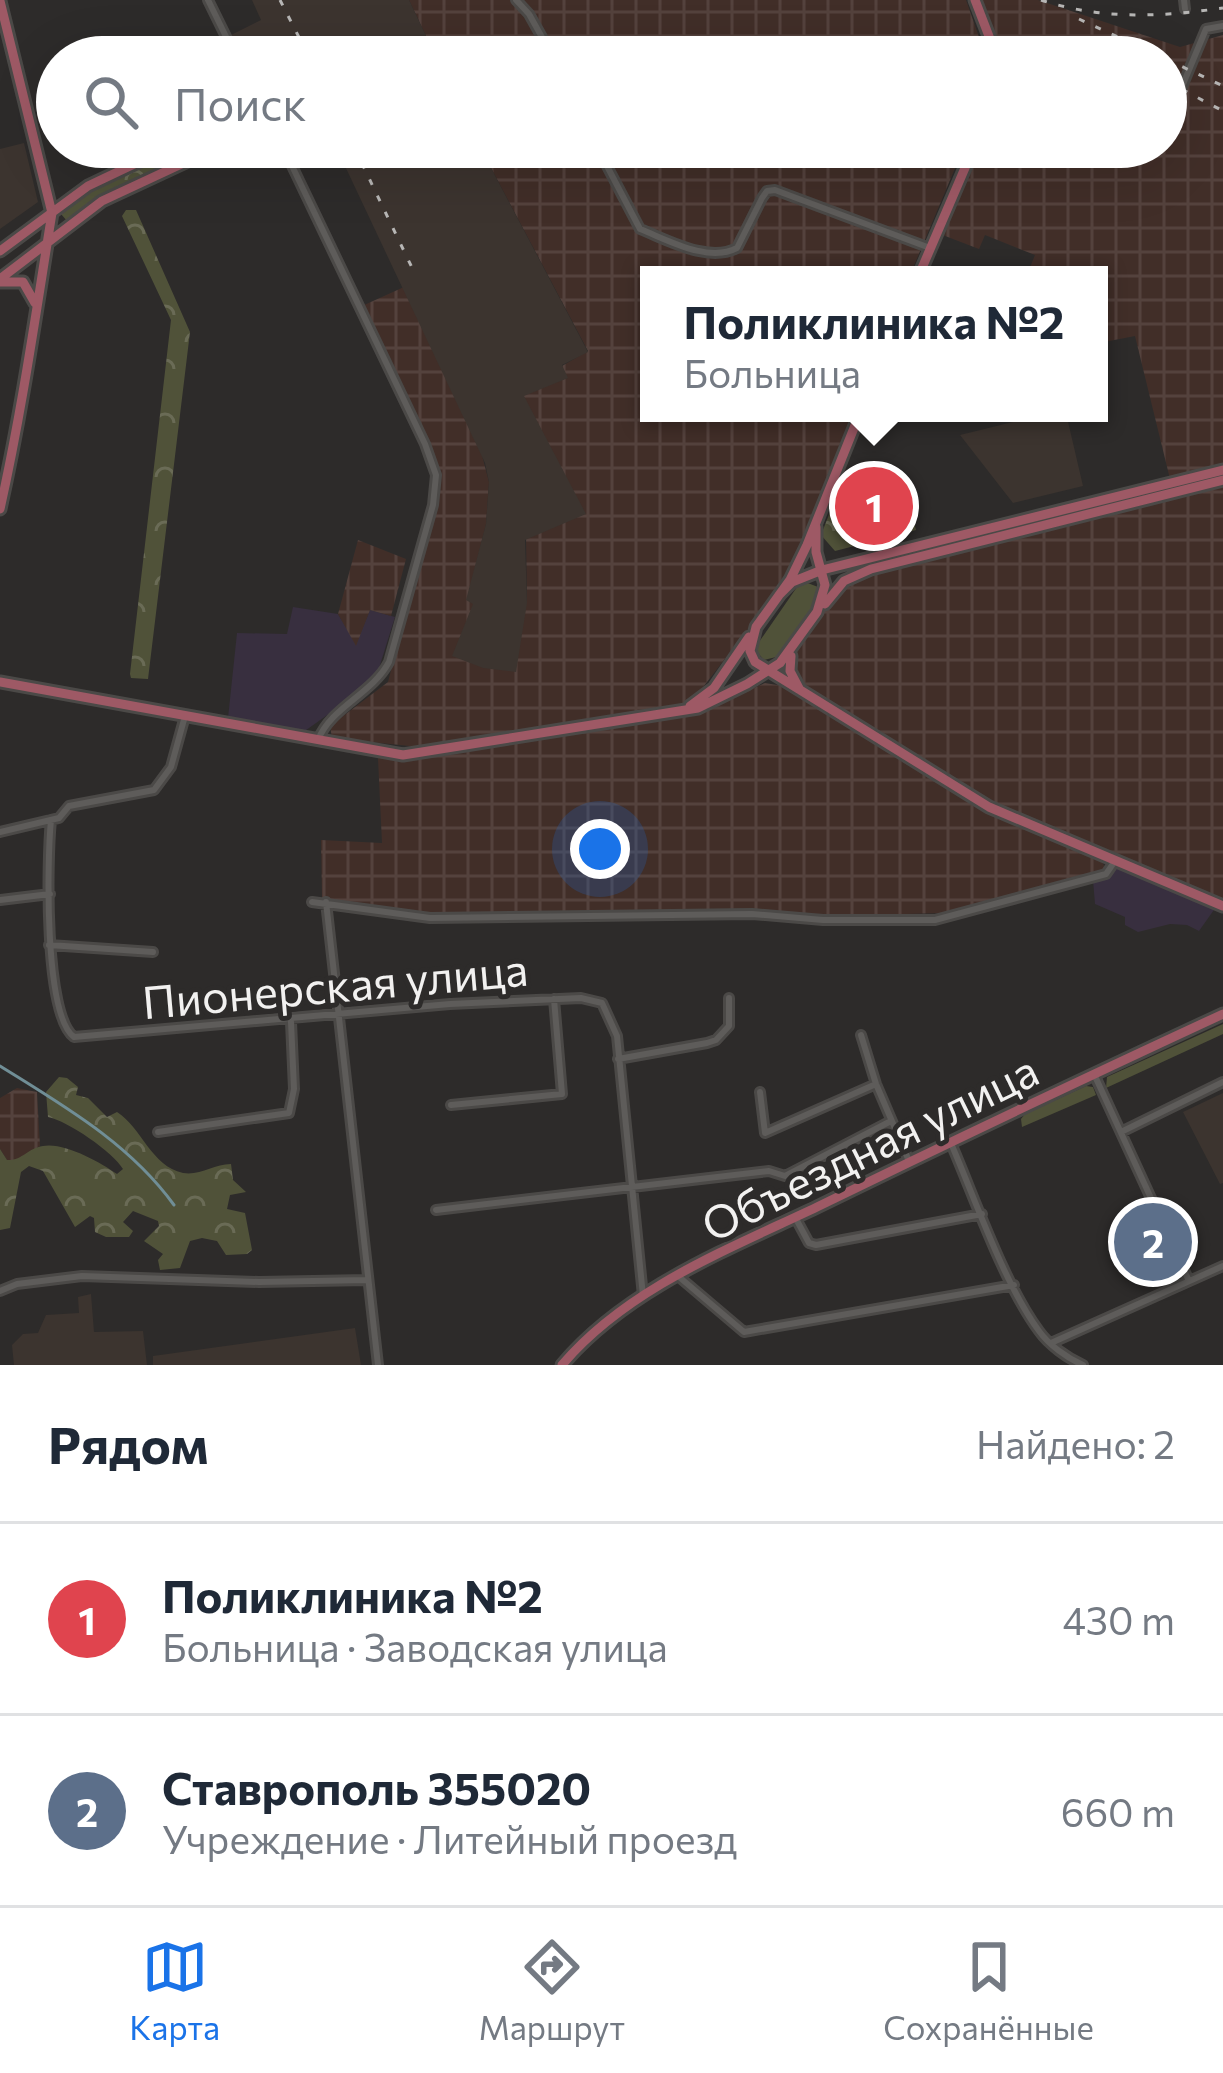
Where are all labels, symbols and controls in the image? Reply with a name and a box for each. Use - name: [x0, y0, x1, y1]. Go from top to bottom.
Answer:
- search box: [36, 36, 1187, 168]
- icon: search: [78, 69, 144, 135]
- text: Поиск: [174, 75, 307, 130]
- popup: [640, 266, 1108, 422]
- text: Поликлиника №2: [684, 293, 1064, 348]
- text: Больница: [684, 348, 861, 396]
- pin: 1: [835, 461, 913, 551]
- your location: [570, 819, 630, 879]
- street label: Пионерская улица: [140, 940, 530, 1028]
- street label: Объездная улица: [692, 1041, 1046, 1251]
- pin: 2: [1114, 1197, 1192, 1287]
- text: Рядом: [48, 1412, 209, 1475]
- text: Найдено: 2: [976, 1419, 1175, 1467]
- text: Поликлиника №2: [162, 1567, 543, 1622]
- text: 1: [78, 1595, 96, 1643]
- text: 430 m: [1062, 1595, 1175, 1643]
- text: Больница · Заводская улица: [162, 1622, 668, 1670]
- text: Ставрополь 355020: [162, 1759, 591, 1814]
- text: 2: [76, 1787, 98, 1835]
- text: 660 m: [1061, 1787, 1175, 1835]
- text: Учреждение · Литейный проезд: [162, 1814, 737, 1862]
- tab: Карта: [129, 1934, 220, 2047]
- tab: Маршрут: [478, 1934, 625, 2047]
- tab: Сохранённые: [883, 1934, 1094, 2047]

